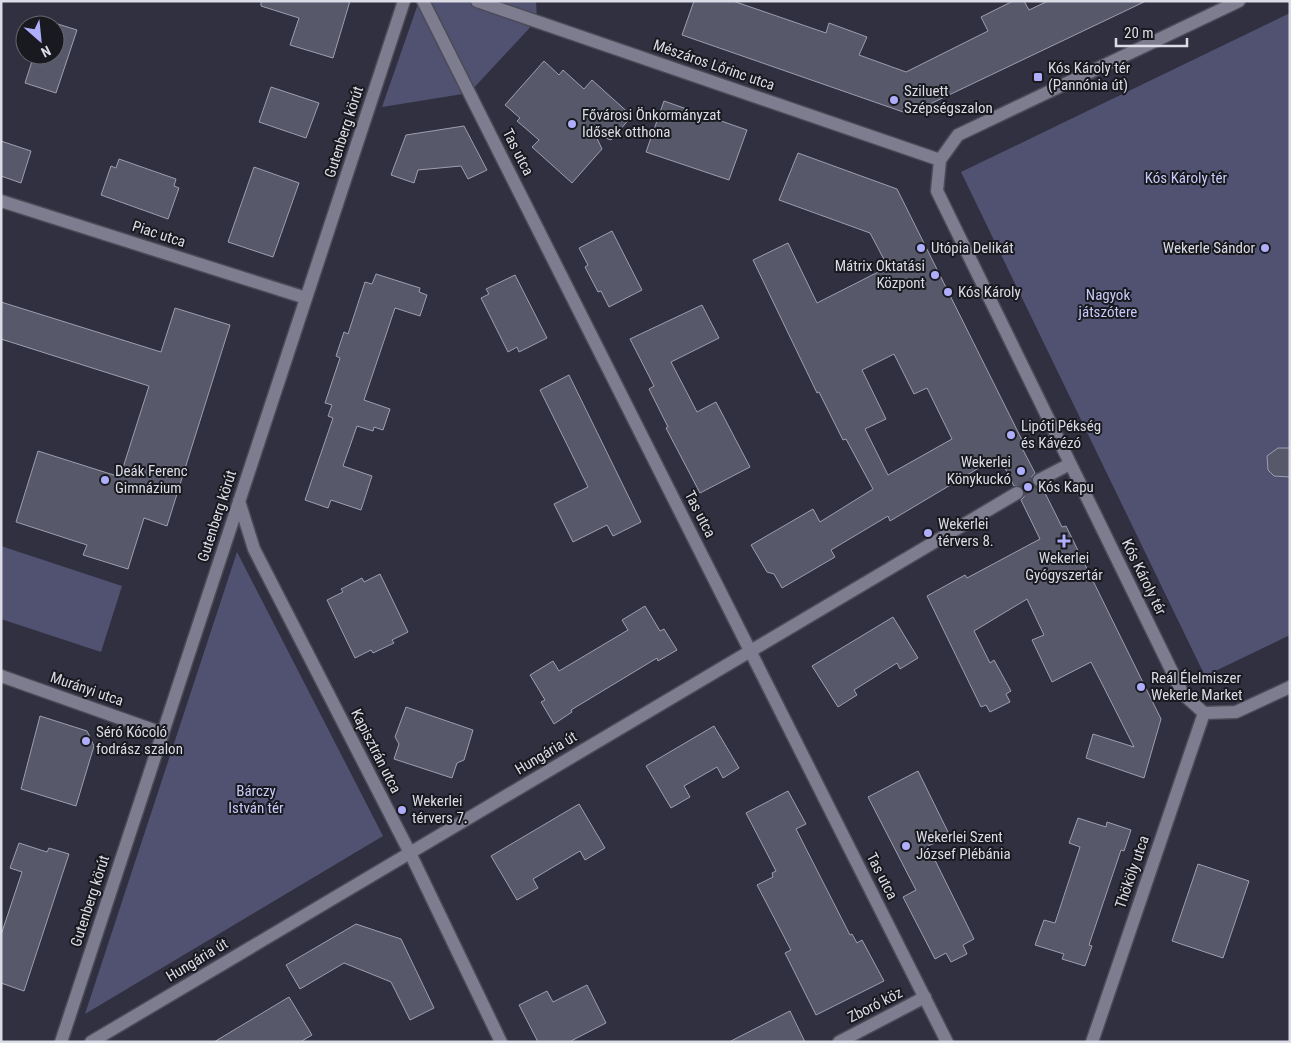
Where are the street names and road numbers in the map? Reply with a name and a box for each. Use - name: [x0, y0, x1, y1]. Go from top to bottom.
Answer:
- street label: Mészáros Lőrinc utca: [651, 36, 777, 94]
- street label: Gutenberg körút: [321, 84, 367, 180]
- street label: Tas utca: [499, 126, 537, 178]
- street label: Piac utca: [130, 217, 188, 251]
- street label: Gutenberg körút: [194, 468, 240, 564]
- street label: Tas utca: [681, 488, 719, 540]
- street label: Kós Károly tér: [1118, 536, 1170, 618]
- street label: Murányi utca: [48, 668, 126, 710]
- street label: Kapisztrán utca: [347, 706, 405, 796]
- street label: Hungária út: [512, 728, 580, 778]
- street label: Thököly utca: [1111, 833, 1153, 911]
- street label: Tas utca: [863, 850, 901, 902]
- street label: Gutenberg körút: [67, 853, 113, 949]
- street label: Hungária út: [163, 935, 231, 985]
- street label: Zboró köz: [845, 984, 905, 1026]

